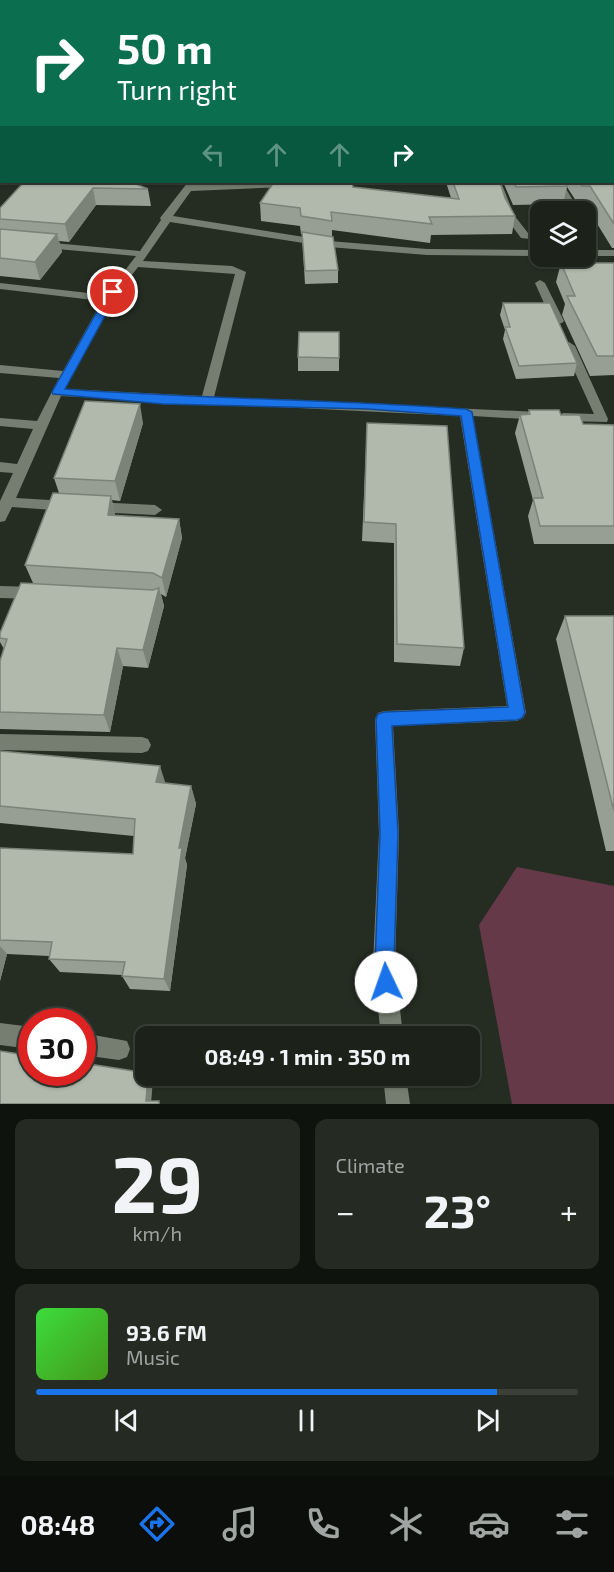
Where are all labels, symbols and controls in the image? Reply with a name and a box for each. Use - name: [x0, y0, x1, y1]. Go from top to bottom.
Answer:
- text: 50 m: [117, 22, 213, 72]
- icon: right: [18, 24, 96, 102]
- text: Turn right: [117, 73, 237, 105]
- icon: left: [197, 138, 230, 171]
- icon: ahead: [260, 138, 293, 171]
- icon: ahead: [323, 138, 356, 171]
- icon: right: [386, 138, 419, 171]
- map controls: [530, 201, 596, 267]
- button: layers: [530, 201, 596, 267]
- pin: [87, 266, 138, 317]
- icon: arrive: [96, 275, 129, 308]
- position arrow: [354, 950, 418, 1014]
- speed limit sign: 30: [18, 1008, 96, 1086]
- text: 08:49 · 1 min · 350 m: [205, 1043, 410, 1069]
- text: 29: [112, 1135, 203, 1229]
- text: Climate: [336, 1153, 405, 1177]
- text: 23°: [424, 1183, 491, 1237]
- text: −: [336, 1191, 355, 1231]
- text: +: [560, 1191, 578, 1231]
- text: km/h: [132, 1221, 182, 1245]
- text: 93.6 FM: [126, 1319, 207, 1345]
- text: Music: [126, 1345, 180, 1369]
- icon: previous: [110, 1404, 143, 1437]
- icon: pause: [290, 1404, 323, 1437]
- icon: next: [471, 1404, 504, 1437]
- icon: directions: [136, 1503, 178, 1545]
- icon: music: [219, 1503, 261, 1545]
- icon: phone: [302, 1503, 344, 1545]
- icon: climate: [385, 1503, 427, 1545]
- icon: car: [468, 1503, 510, 1545]
- icon: filters: [551, 1503, 593, 1545]
- text: 08:48: [21, 1508, 95, 1540]

